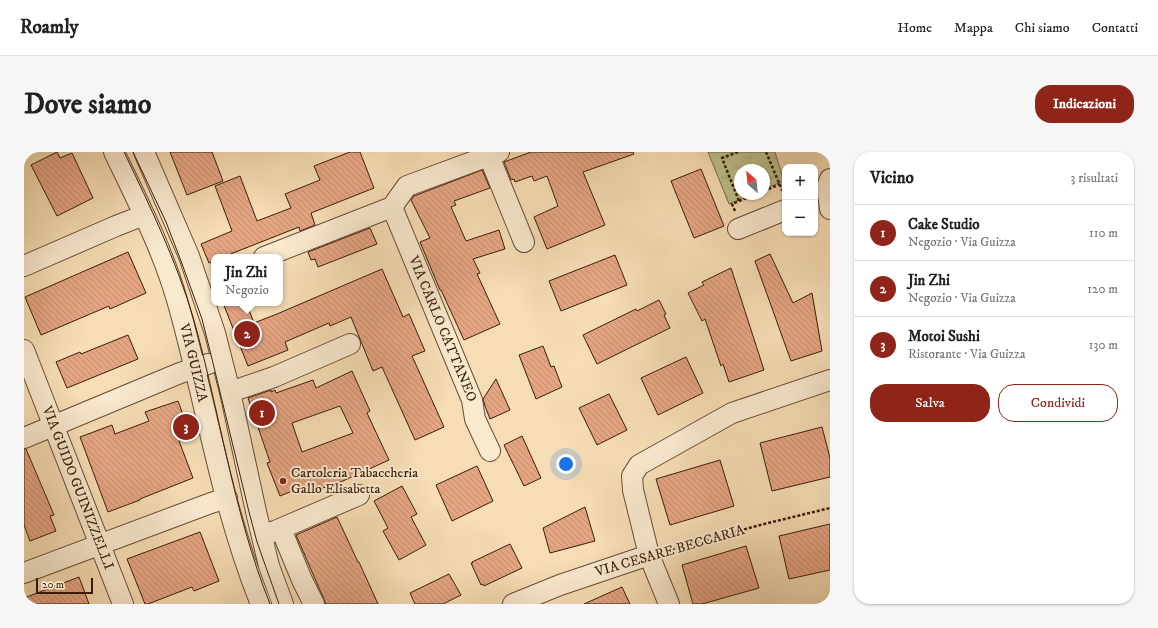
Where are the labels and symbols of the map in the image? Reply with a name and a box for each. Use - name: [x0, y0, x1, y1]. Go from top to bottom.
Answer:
- north arrow: [734, 164, 770, 200]
- street label: VIA CARLO CATTANEO: [404, 252, 481, 405]
- pin: 2: [234, 319, 260, 349]
- street label: VIA GUIZZA: [175, 321, 212, 405]
- pin: 1: [249, 398, 275, 428]
- street label: VIA GUIDO GUINIZZELLI: [37, 403, 118, 572]
- pin: 3: [173, 412, 199, 442]
- your location: [556, 454, 576, 474]
- place label: Cartoleria Tabaccheria Gallo Elisabetta: [291, 464, 418, 498]
- marker: Cartoleria Tabaccheria Gallo Elisabetta: [278, 476, 288, 486]
- street label: VIA CESARE BECCARIA: [592, 521, 748, 581]
- scale bar: [36, 576, 93, 595]

